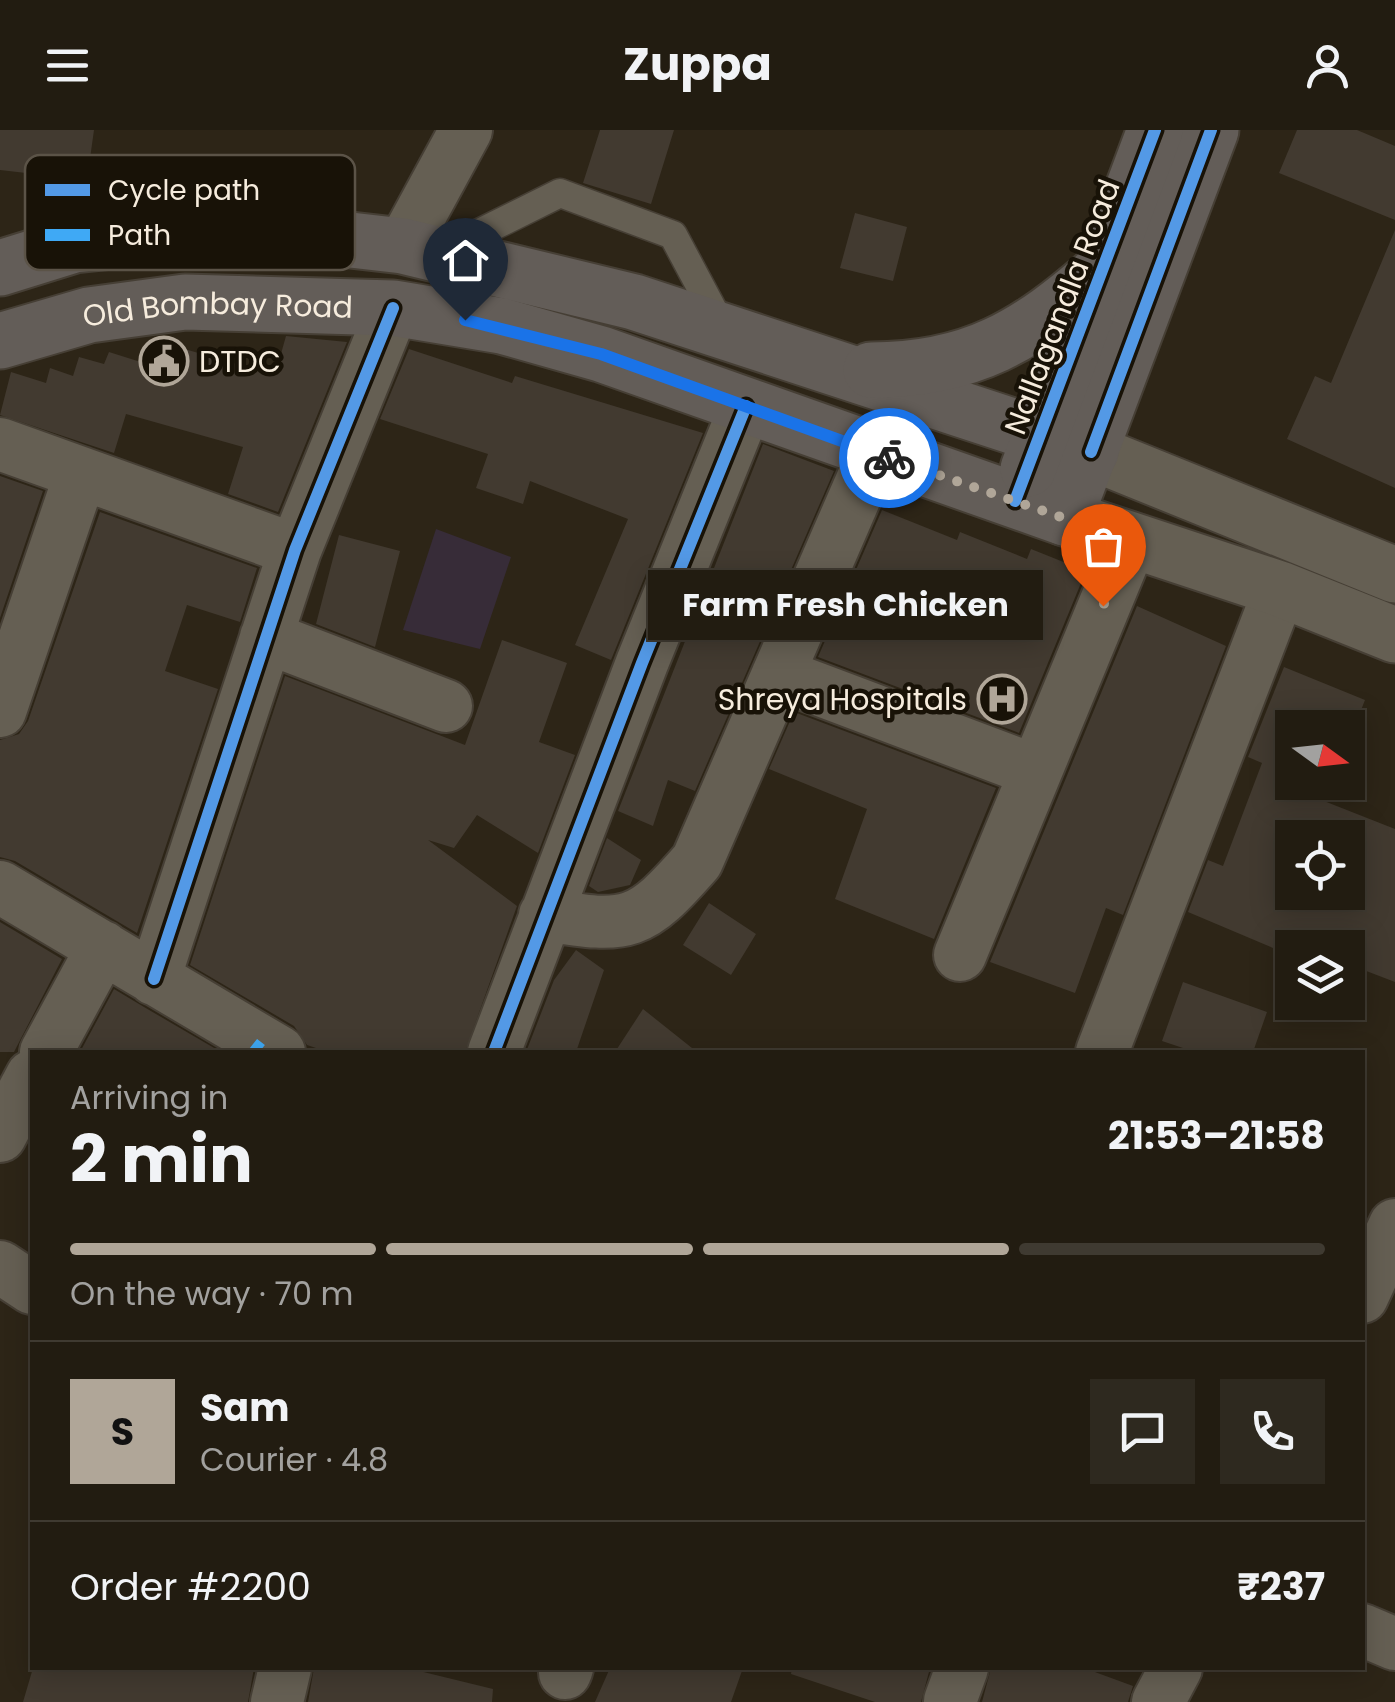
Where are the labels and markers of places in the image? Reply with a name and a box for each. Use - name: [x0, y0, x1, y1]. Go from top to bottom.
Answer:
- pin: [423, 218, 508, 321]
- public building icon: DTDC: [138, 335, 190, 387]
- place label: DTDC: [199, 340, 281, 383]
- pin: [1061, 504, 1146, 607]
- callout: Farm Fresh Chicken: [648, 571, 1043, 641]
- hospital icon: Shreya Hospitals: [976, 673, 1028, 725]
- place label: Shreya Hospitals: [718, 678, 967, 721]

